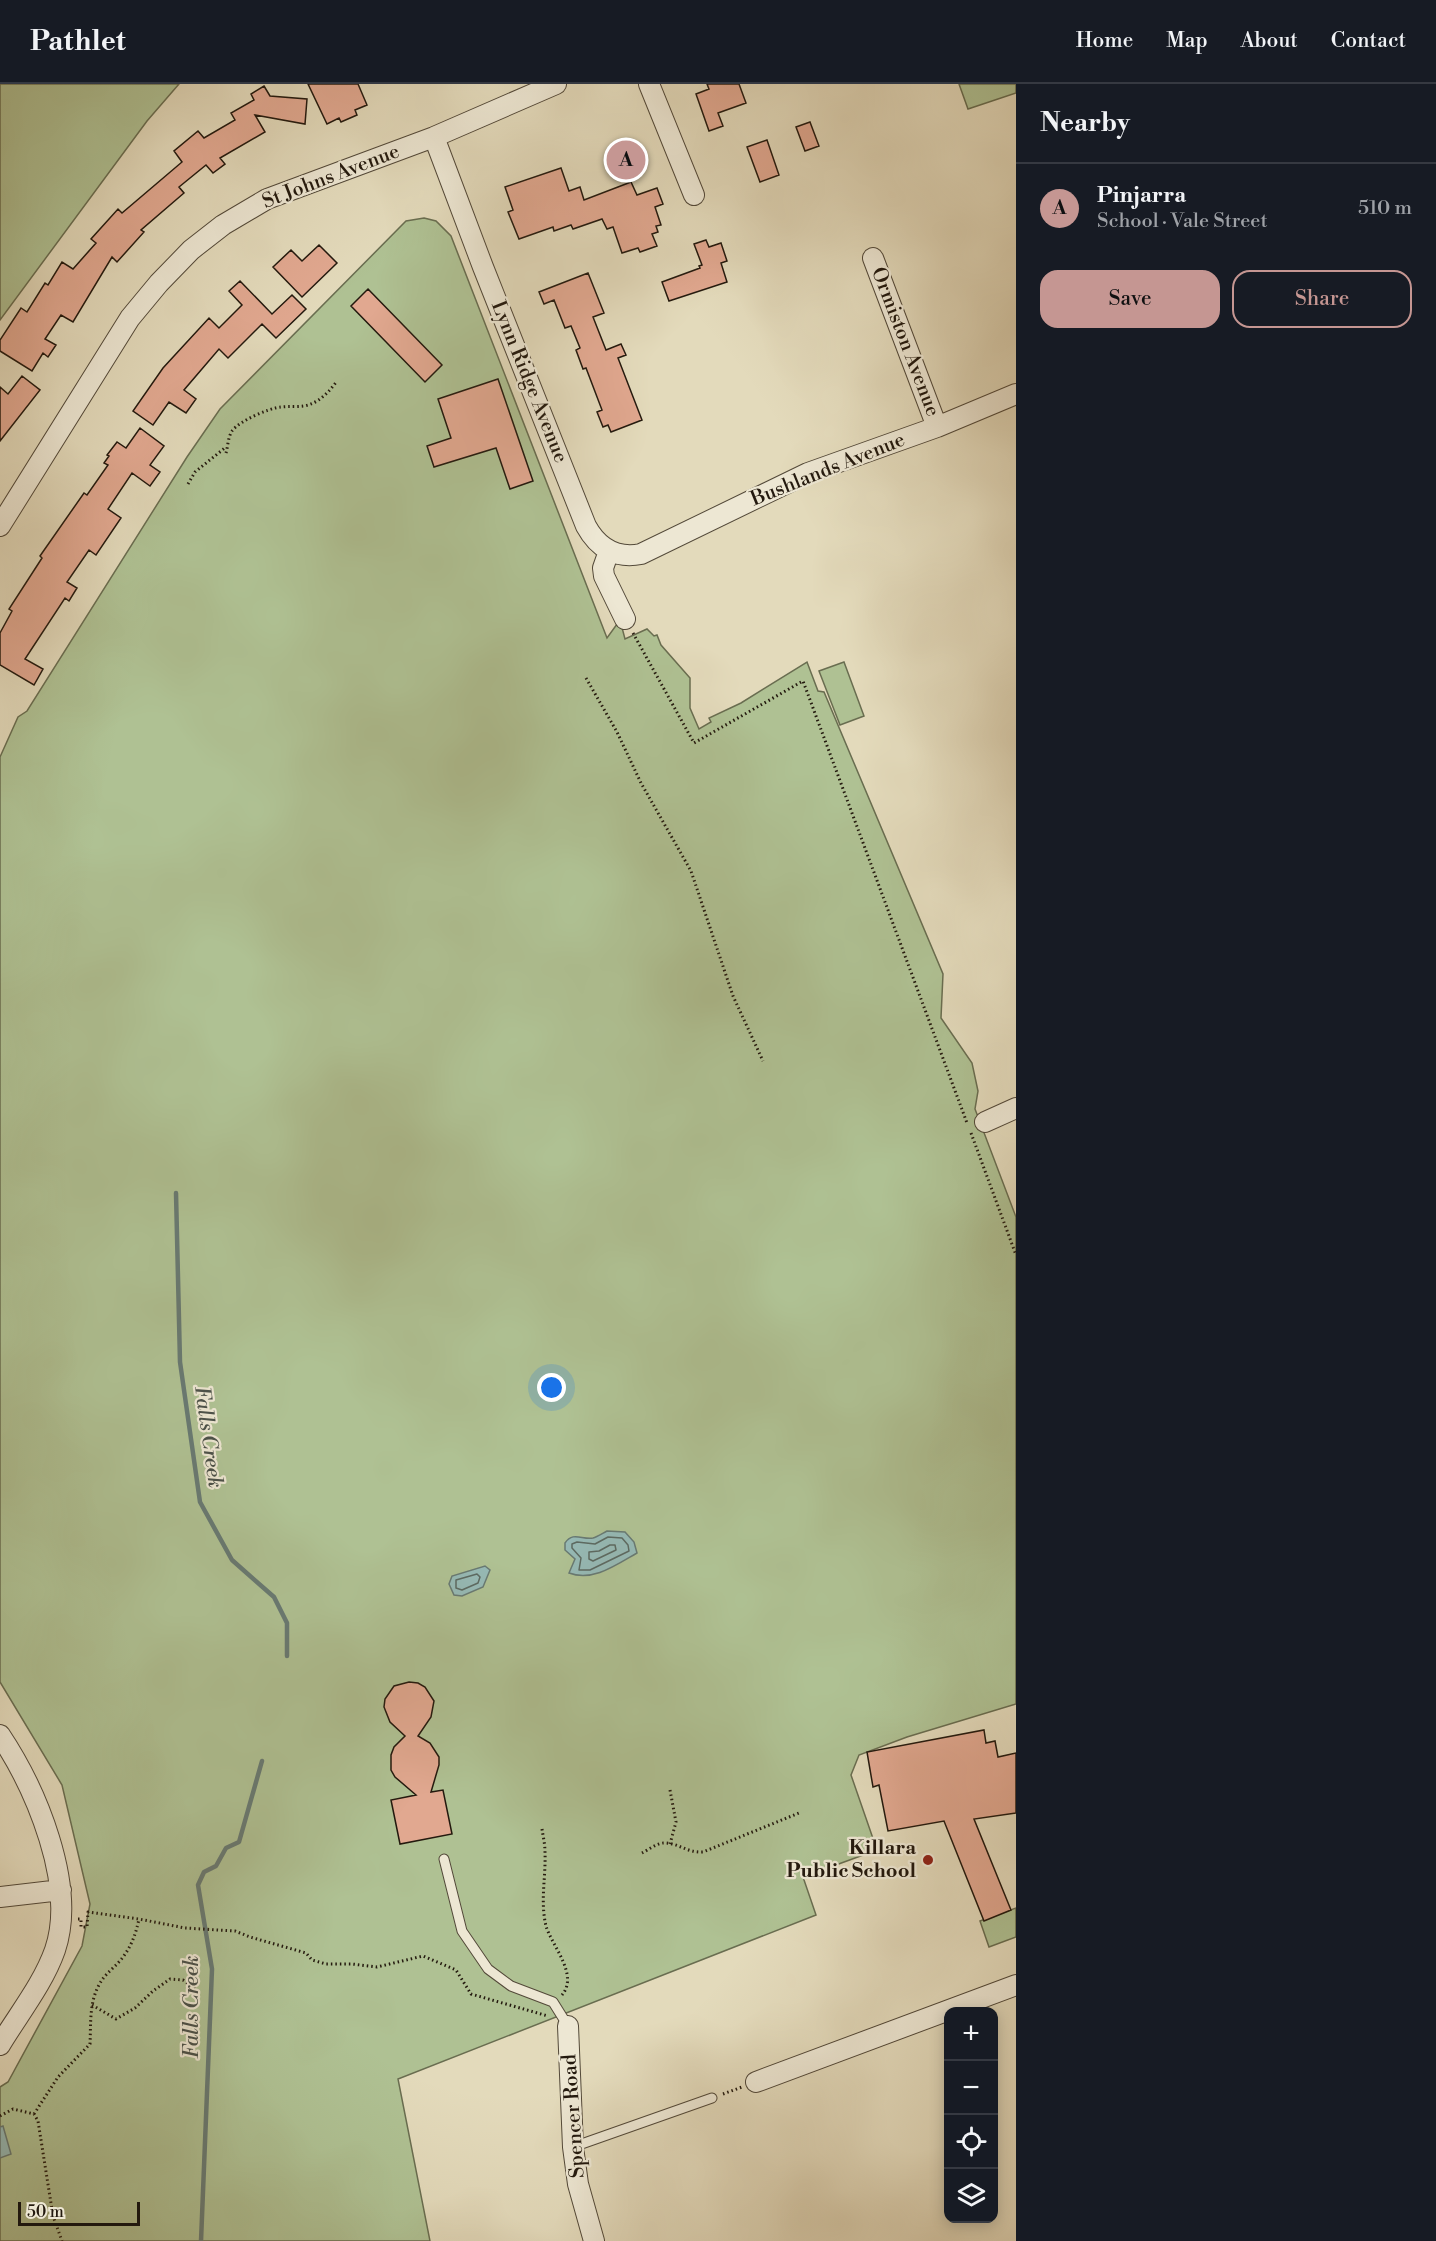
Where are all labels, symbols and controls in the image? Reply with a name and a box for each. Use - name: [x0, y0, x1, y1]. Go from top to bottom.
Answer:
- text: Pathlet: [30, 24, 126, 59]
- text: Home: [1076, 28, 1133, 54]
- text: Map: [1166, 28, 1208, 54]
- text: About: [1241, 28, 1298, 54]
- text: Contact: [1331, 28, 1406, 54]
- text: Nearby: [1040, 107, 1130, 139]
- pin: A: [606, 138, 646, 182]
- street label: St Johns Avenue: [259, 139, 403, 215]
- text: Pinjarra: [1097, 182, 1186, 209]
- text: A: [1052, 196, 1067, 221]
- text: 510 m: [1358, 196, 1412, 221]
- text: School · Vale Street: [1097, 209, 1267, 234]
- street label: Ormiston Avenue: [865, 264, 945, 420]
- button: Save: [1040, 270, 1220, 328]
- button: Share: [1232, 270, 1412, 328]
- street label: Lynn Ridge Avenue: [485, 297, 573, 467]
- street label: Bushlands Avenue: [746, 428, 909, 513]
- your location: [537, 1373, 566, 1402]
- water label: Falls Creek: [188, 1384, 228, 1490]
- place label: Killara Public School: [786, 1836, 916, 1884]
- marker: Killara Public School: [921, 1853, 935, 1867]
- water label: Falls Creek: [179, 1956, 205, 2058]
- map controls: [944, 2007, 998, 2223]
- button: +: [944, 2007, 998, 2061]
- street label: Spencer Road: [557, 2052, 591, 2179]
- button: −: [944, 2061, 998, 2115]
- button: locate: [944, 2115, 998, 2169]
- button: layers: [944, 2169, 998, 2223]
- scale bar: [18, 2199, 140, 2226]
- text: 50 m: [27, 2202, 64, 2222]

